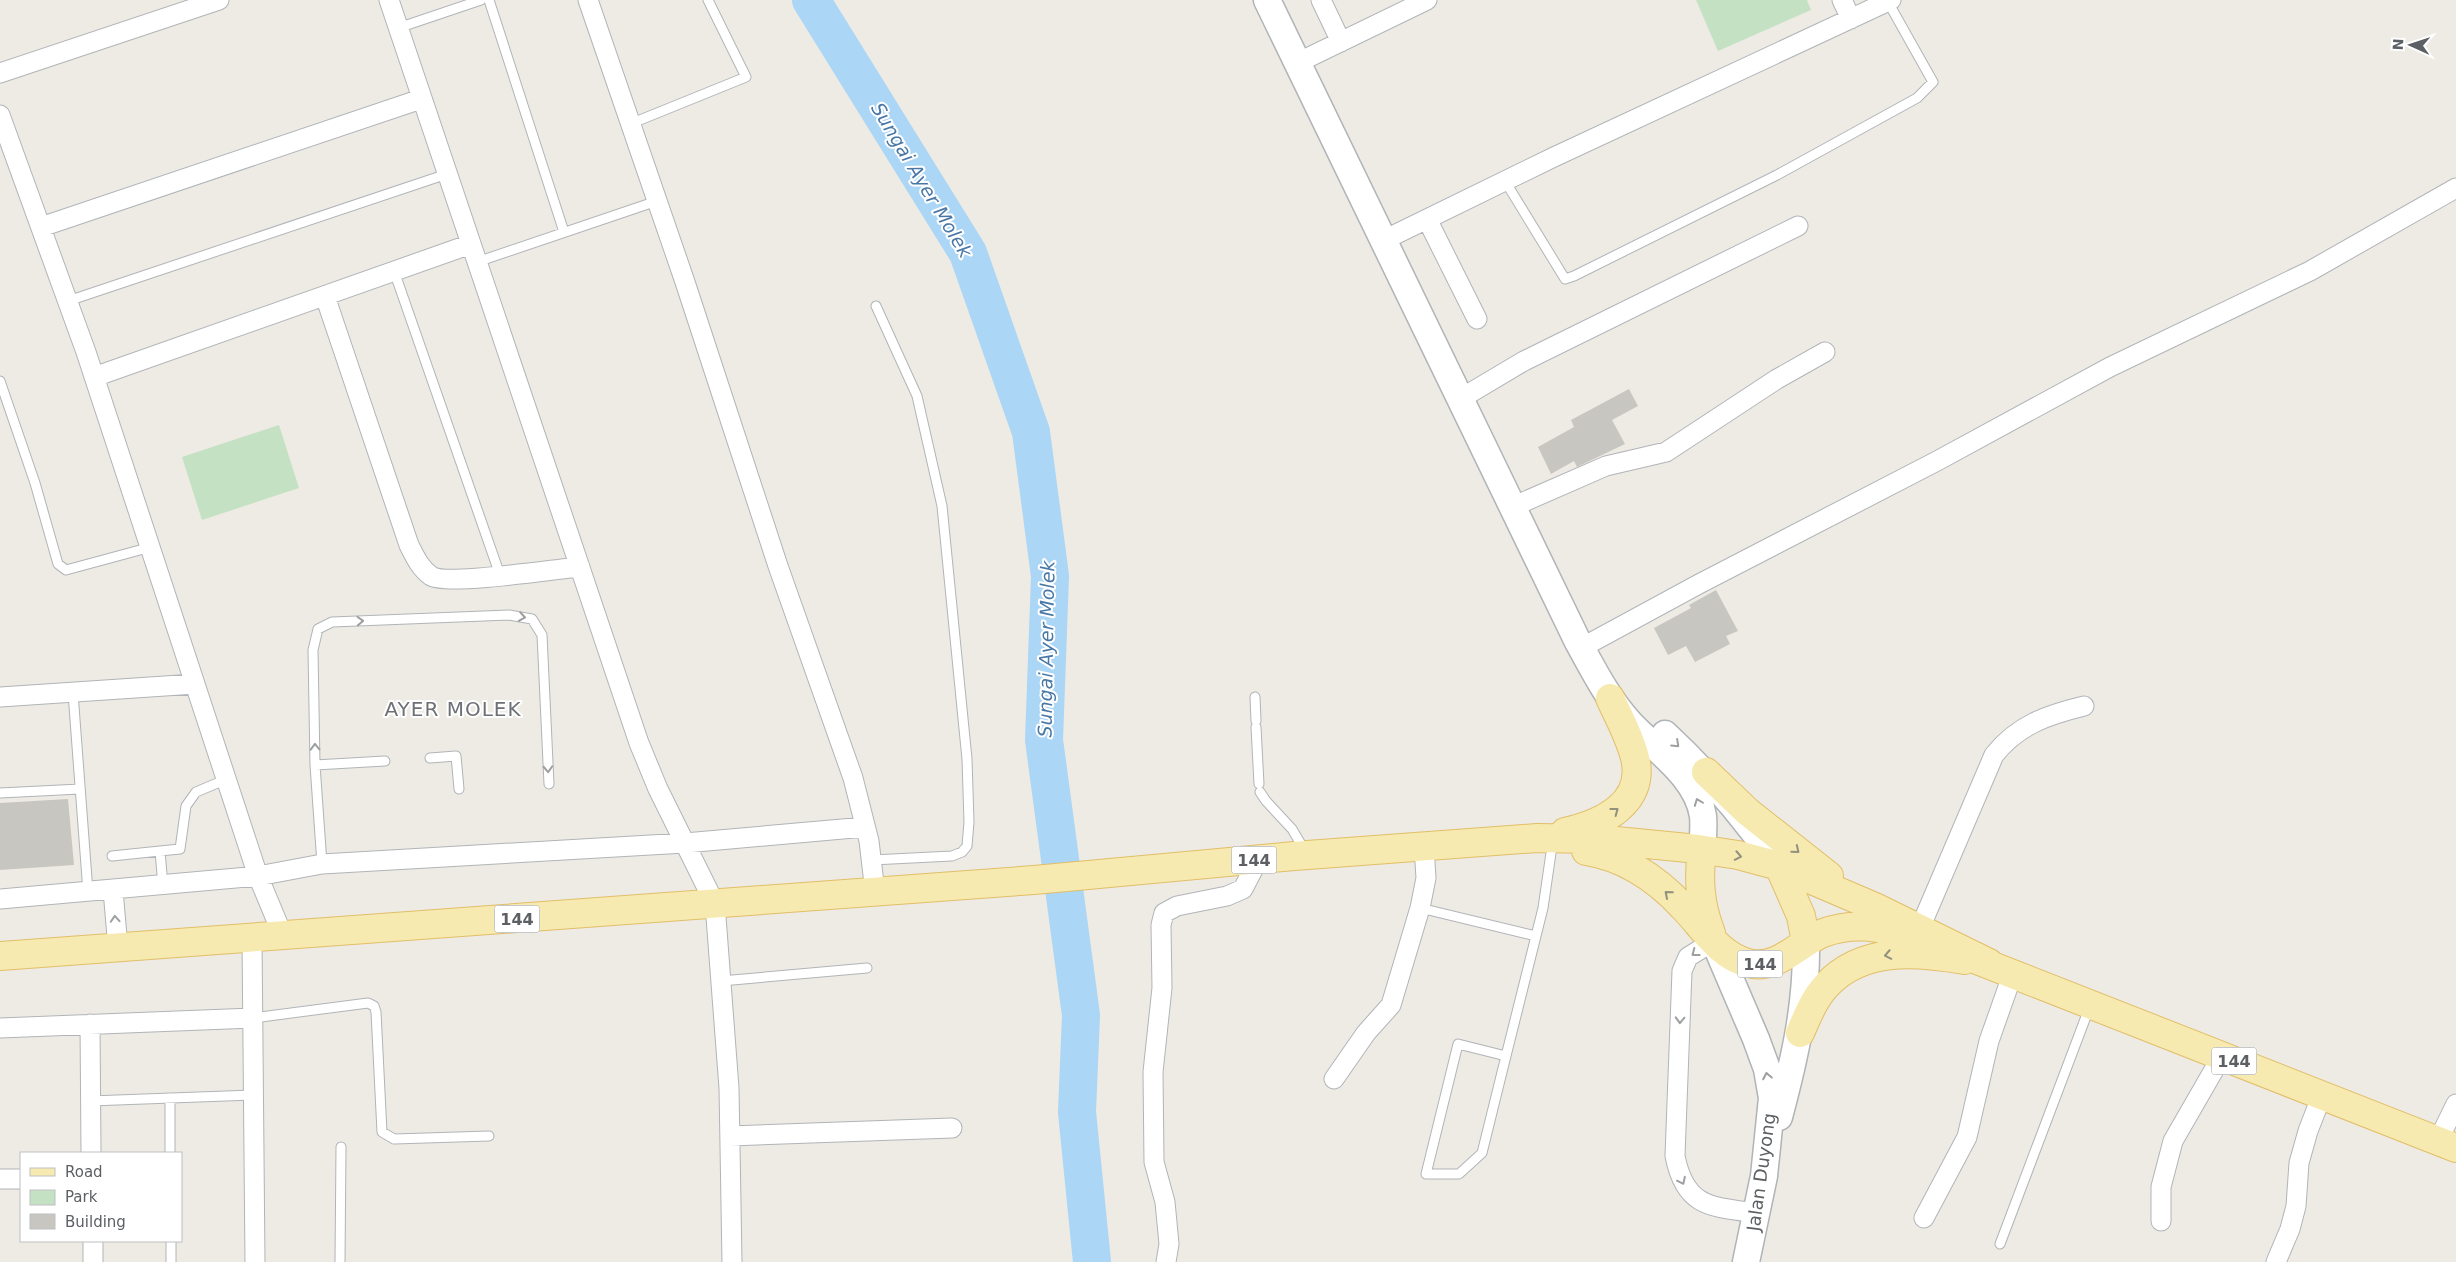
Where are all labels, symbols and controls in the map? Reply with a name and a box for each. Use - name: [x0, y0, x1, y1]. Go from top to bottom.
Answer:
- north arrow: [2386, 20, 2436, 70]
- text: N: [2390, 38, 2406, 51]
- water label: Sungai Ayer Molek: [867, 99, 978, 262]
- water label: Sungai Ayer Molek: [1033, 559, 1059, 738]
- one-way arrow: [518, 612, 527, 622]
- one-way arrow: [356, 616, 364, 627]
- district label: AYER MOLEK: [384, 697, 522, 721]
- one-way arrow: [1671, 738, 1680, 747]
- one-way arrow: [310, 743, 320, 750]
- one-way arrow: [543, 766, 553, 773]
- one-way arrow: [1694, 798, 1704, 807]
- one-way arrow: [1609, 808, 1619, 817]
- one-way arrow: [1790, 845, 1799, 854]
- road number: 144: [1232, 846, 1276, 874]
- one-way arrow: [1734, 850, 1743, 860]
- one-way arrow: [1665, 891, 1674, 900]
- road number: 144: [494, 906, 540, 932]
- one-way arrow: [110, 915, 121, 923]
- one-way arrow: [1691, 947, 1701, 956]
- one-way arrow: [1884, 949, 1893, 960]
- road number: 144: [1738, 951, 1782, 978]
- one-way arrow: [1675, 1016, 1685, 1024]
- road number: 144: [2212, 1048, 2256, 1074]
- one-way arrow: [1763, 1071, 1773, 1080]
- street label: Jalan Duyong: [1742, 1111, 1780, 1234]
- legend: [20, 1152, 182, 1242]
- text: Road: [65, 1163, 103, 1181]
- one-way arrow: [1676, 1176, 1686, 1185]
- text: Park: [65, 1188, 98, 1206]
- text: Building: [65, 1213, 126, 1231]

